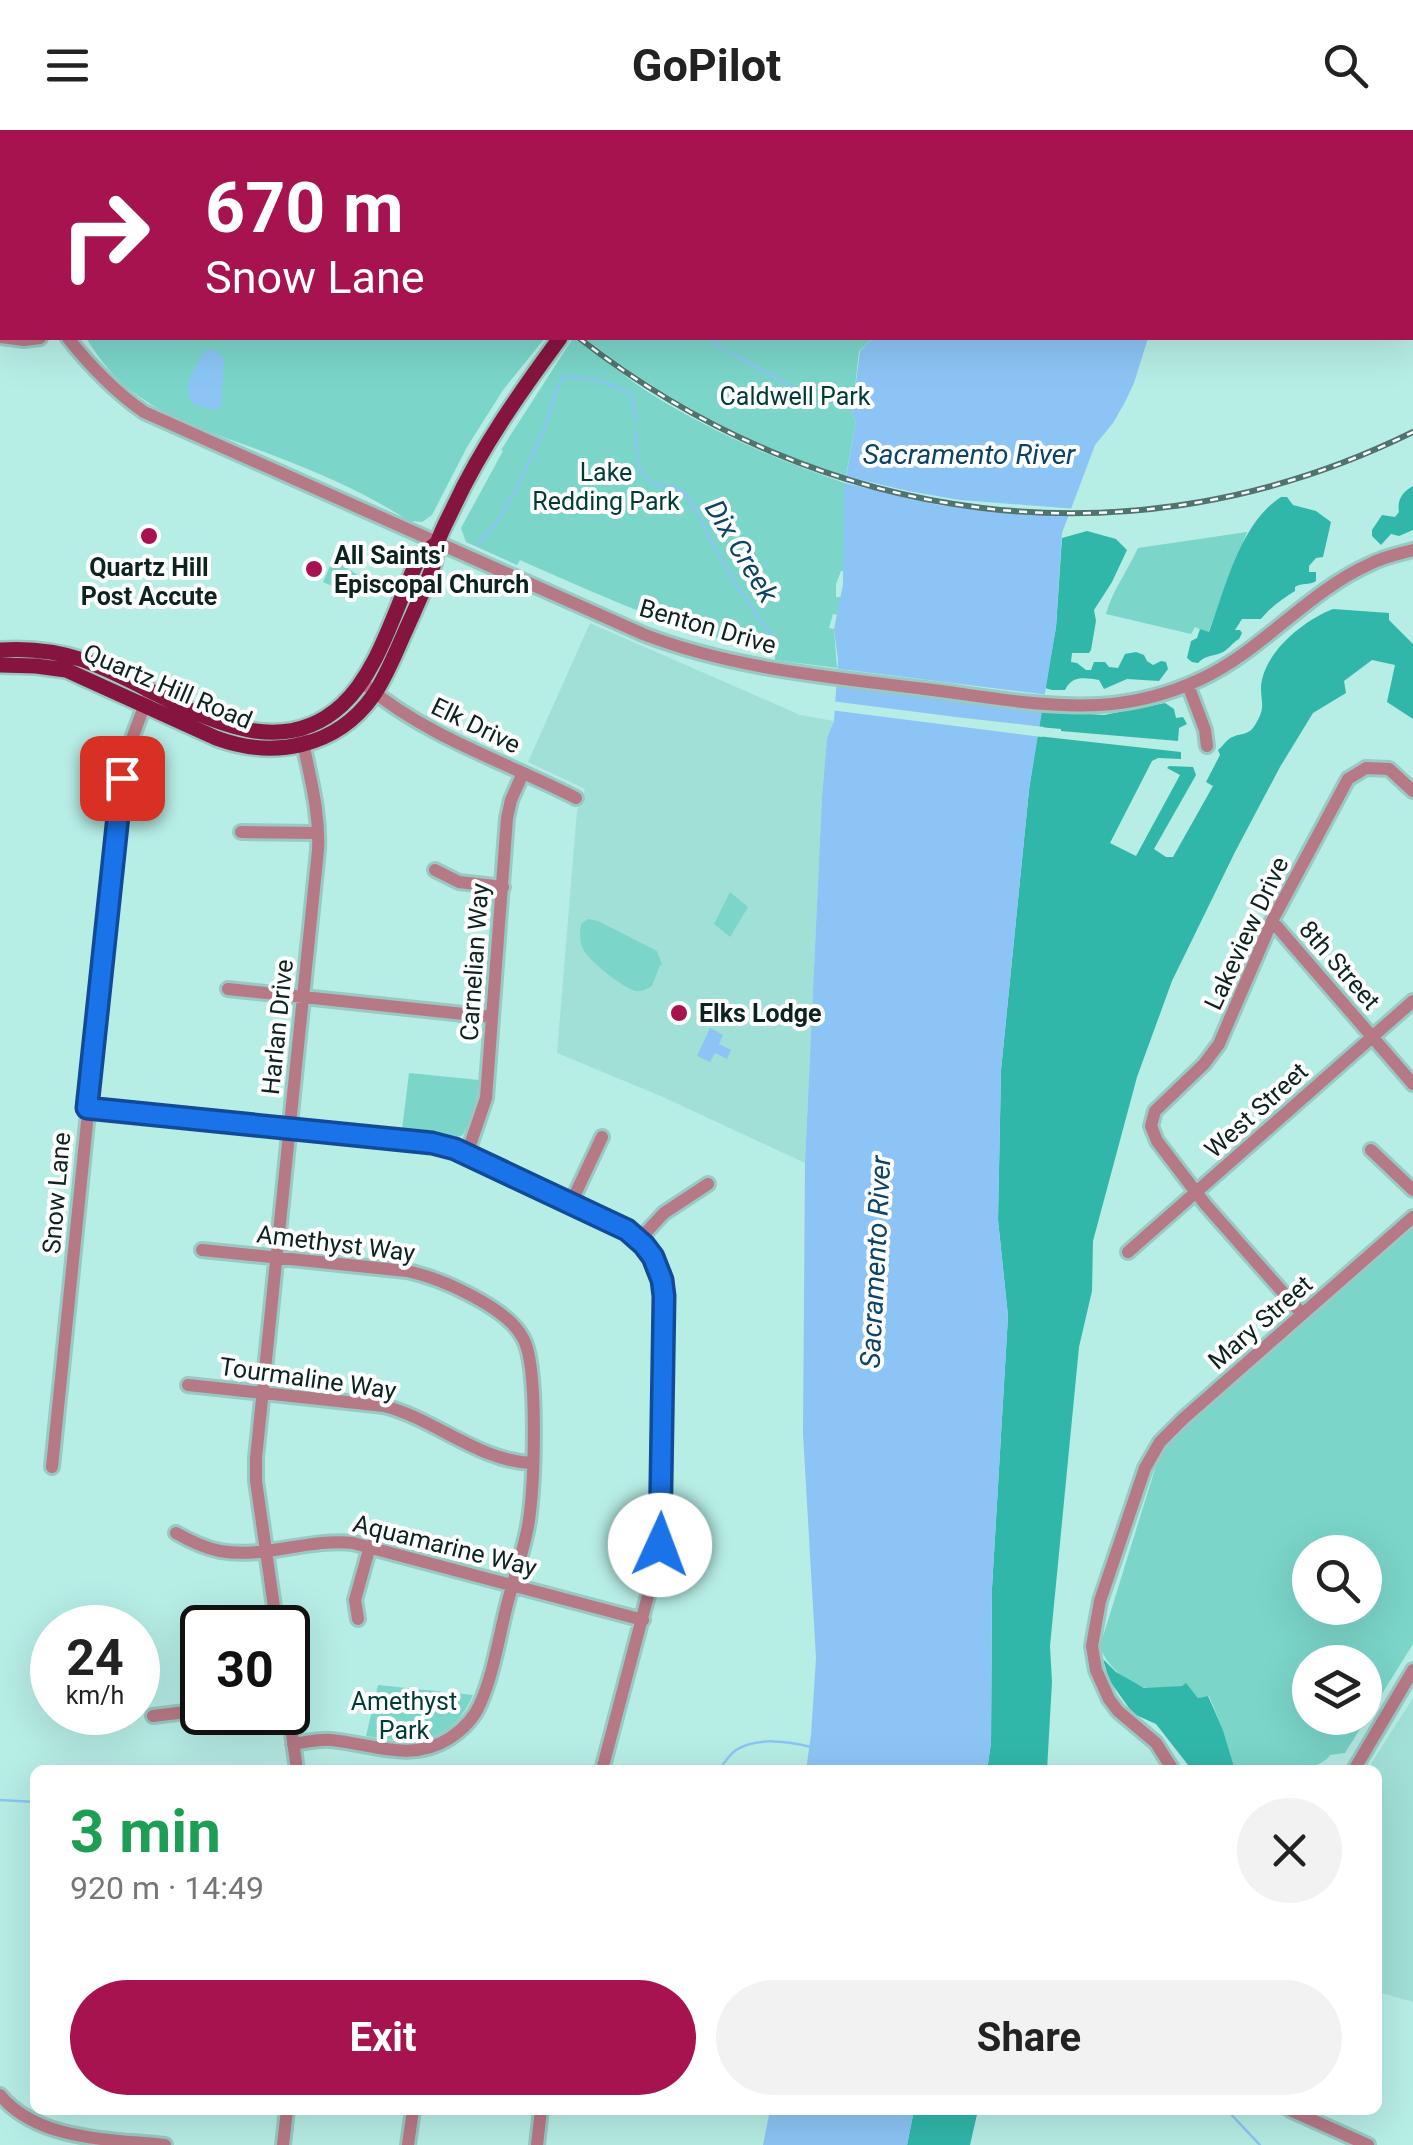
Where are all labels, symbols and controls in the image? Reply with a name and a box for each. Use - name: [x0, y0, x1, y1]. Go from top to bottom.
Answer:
- icon: menu: [40, 38, 95, 93]
- icon: search: [1318, 38, 1373, 93]
- text: GoPilot: [632, 39, 781, 92]
- text: 670 m: [205, 167, 404, 249]
- icon: right: [40, 170, 170, 300]
- text: Snow Lane: [205, 251, 425, 304]
- park label: Caldwell Park: [720, 382, 871, 411]
- water label: Sacramento River: [863, 438, 1076, 471]
- park label: Lake Redding Park: [532, 458, 680, 516]
- water label: Dix Creek: [698, 494, 786, 610]
- marker: Quartz Hill Post Accute: [138, 525, 160, 547]
- place label: All Saints' Episcopal Church: [334, 541, 529, 599]
- place label: Quartz Hill Post Accute: [81, 553, 217, 611]
- marker: All Saints' Episcopal Church: [303, 558, 325, 580]
- street label: Benton Drive: [636, 593, 780, 660]
- street label: Quartz Hill Road: [79, 638, 256, 735]
- street label: Elk Drive: [427, 692, 525, 759]
- pin: [80, 736, 165, 821]
- icon: arrive: [95, 751, 150, 806]
- street label: Lakeview Drive: [1198, 852, 1295, 1014]
- street label: Carnelian Way: [455, 882, 494, 1042]
- street label: 8th Street: [1293, 915, 1386, 1016]
- street label: Harlan Drive: [256, 958, 299, 1096]
- place label: Elks Lodge: [699, 999, 822, 1028]
- marker: Elks Lodge: [668, 1002, 690, 1024]
- street label: West Street: [1199, 1057, 1314, 1164]
- street label: Snow Lane: [37, 1131, 76, 1255]
- water label: Sacramento River: [853, 1154, 898, 1369]
- street label: Amethyst Way: [255, 1219, 417, 1268]
- street label: Mary Street: [1202, 1269, 1318, 1375]
- street label: Tourmaline Way: [218, 1352, 398, 1405]
- position arrow: [608, 1493, 712, 1597]
- street label: Aquamarine Way: [350, 1509, 540, 1582]
- map controls: [1292, 1535, 1382, 1735]
- button: search: [1292, 1535, 1382, 1625]
- speed limit sign: 30: [180, 1605, 310, 1735]
- text: 24: [66, 1629, 124, 1687]
- button: layers: [1292, 1645, 1382, 1735]
- text: km/h: [66, 1681, 124, 1710]
- park label: Amethyst Park: [351, 1687, 457, 1745]
- text: 3 min: [70, 1796, 221, 1867]
- button: close: [1237, 1798, 1342, 1903]
- text: 920 m · 14:49: [70, 1869, 264, 1907]
- button: Exit: [70, 1980, 696, 2095]
- button: Share: [716, 1980, 1342, 2095]

